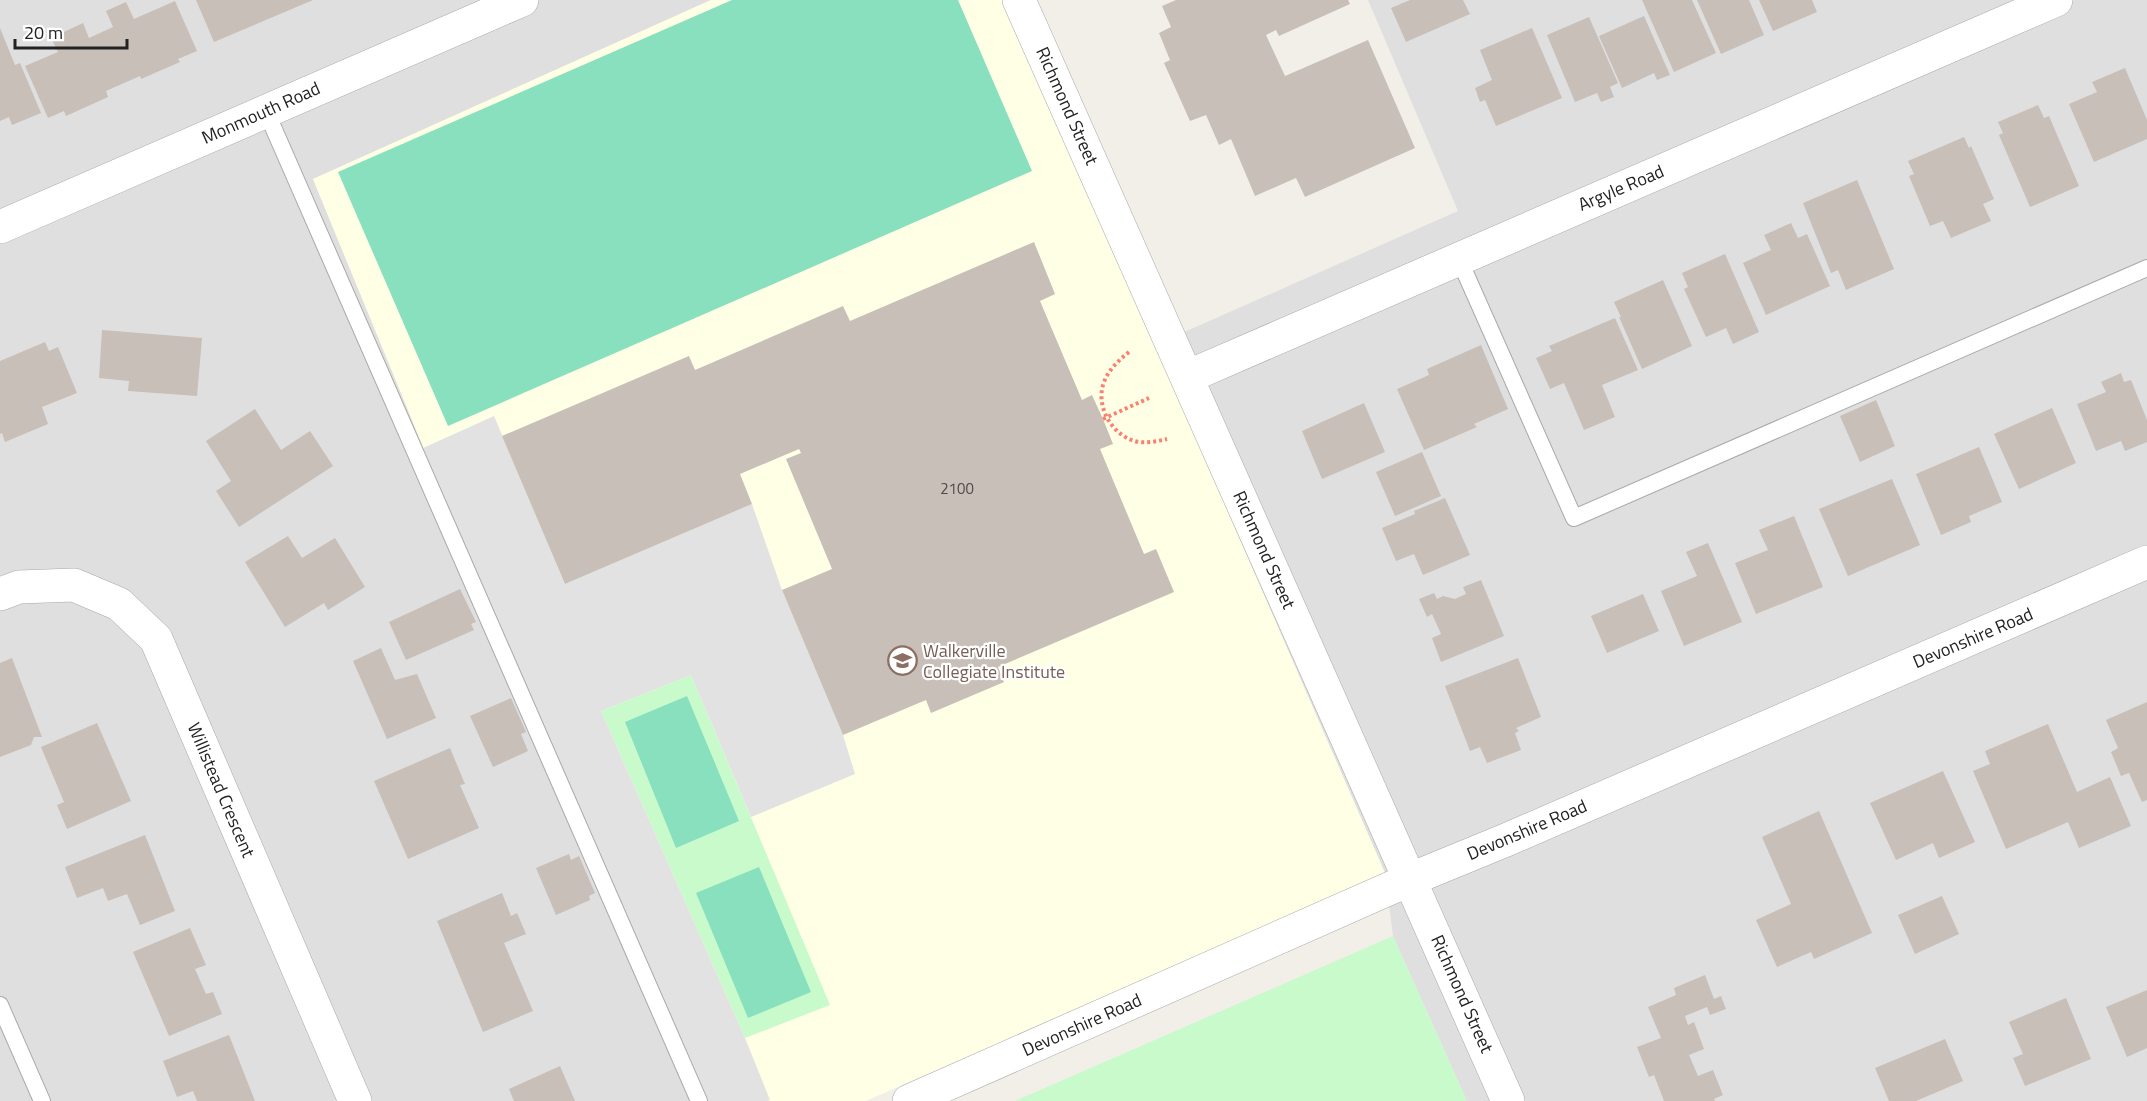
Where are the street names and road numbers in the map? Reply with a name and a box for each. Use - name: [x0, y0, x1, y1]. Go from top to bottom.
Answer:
- street label: Richmond Street: [1029, 42, 1106, 170]
- street label: Monmouth Road: [197, 74, 324, 151]
- street label: Argyle Road: [1574, 157, 1668, 218]
- street label: Richmond Street: [1226, 486, 1303, 614]
- street label: Devonshire Road: [1908, 600, 2037, 675]
- street label: Willistead Crescent: [181, 718, 262, 862]
- street label: Devonshire Road: [1462, 792, 1591, 867]
- street label: Richmond Street: [1424, 930, 1501, 1058]
- street label: Devonshire Road: [1018, 986, 1146, 1063]

